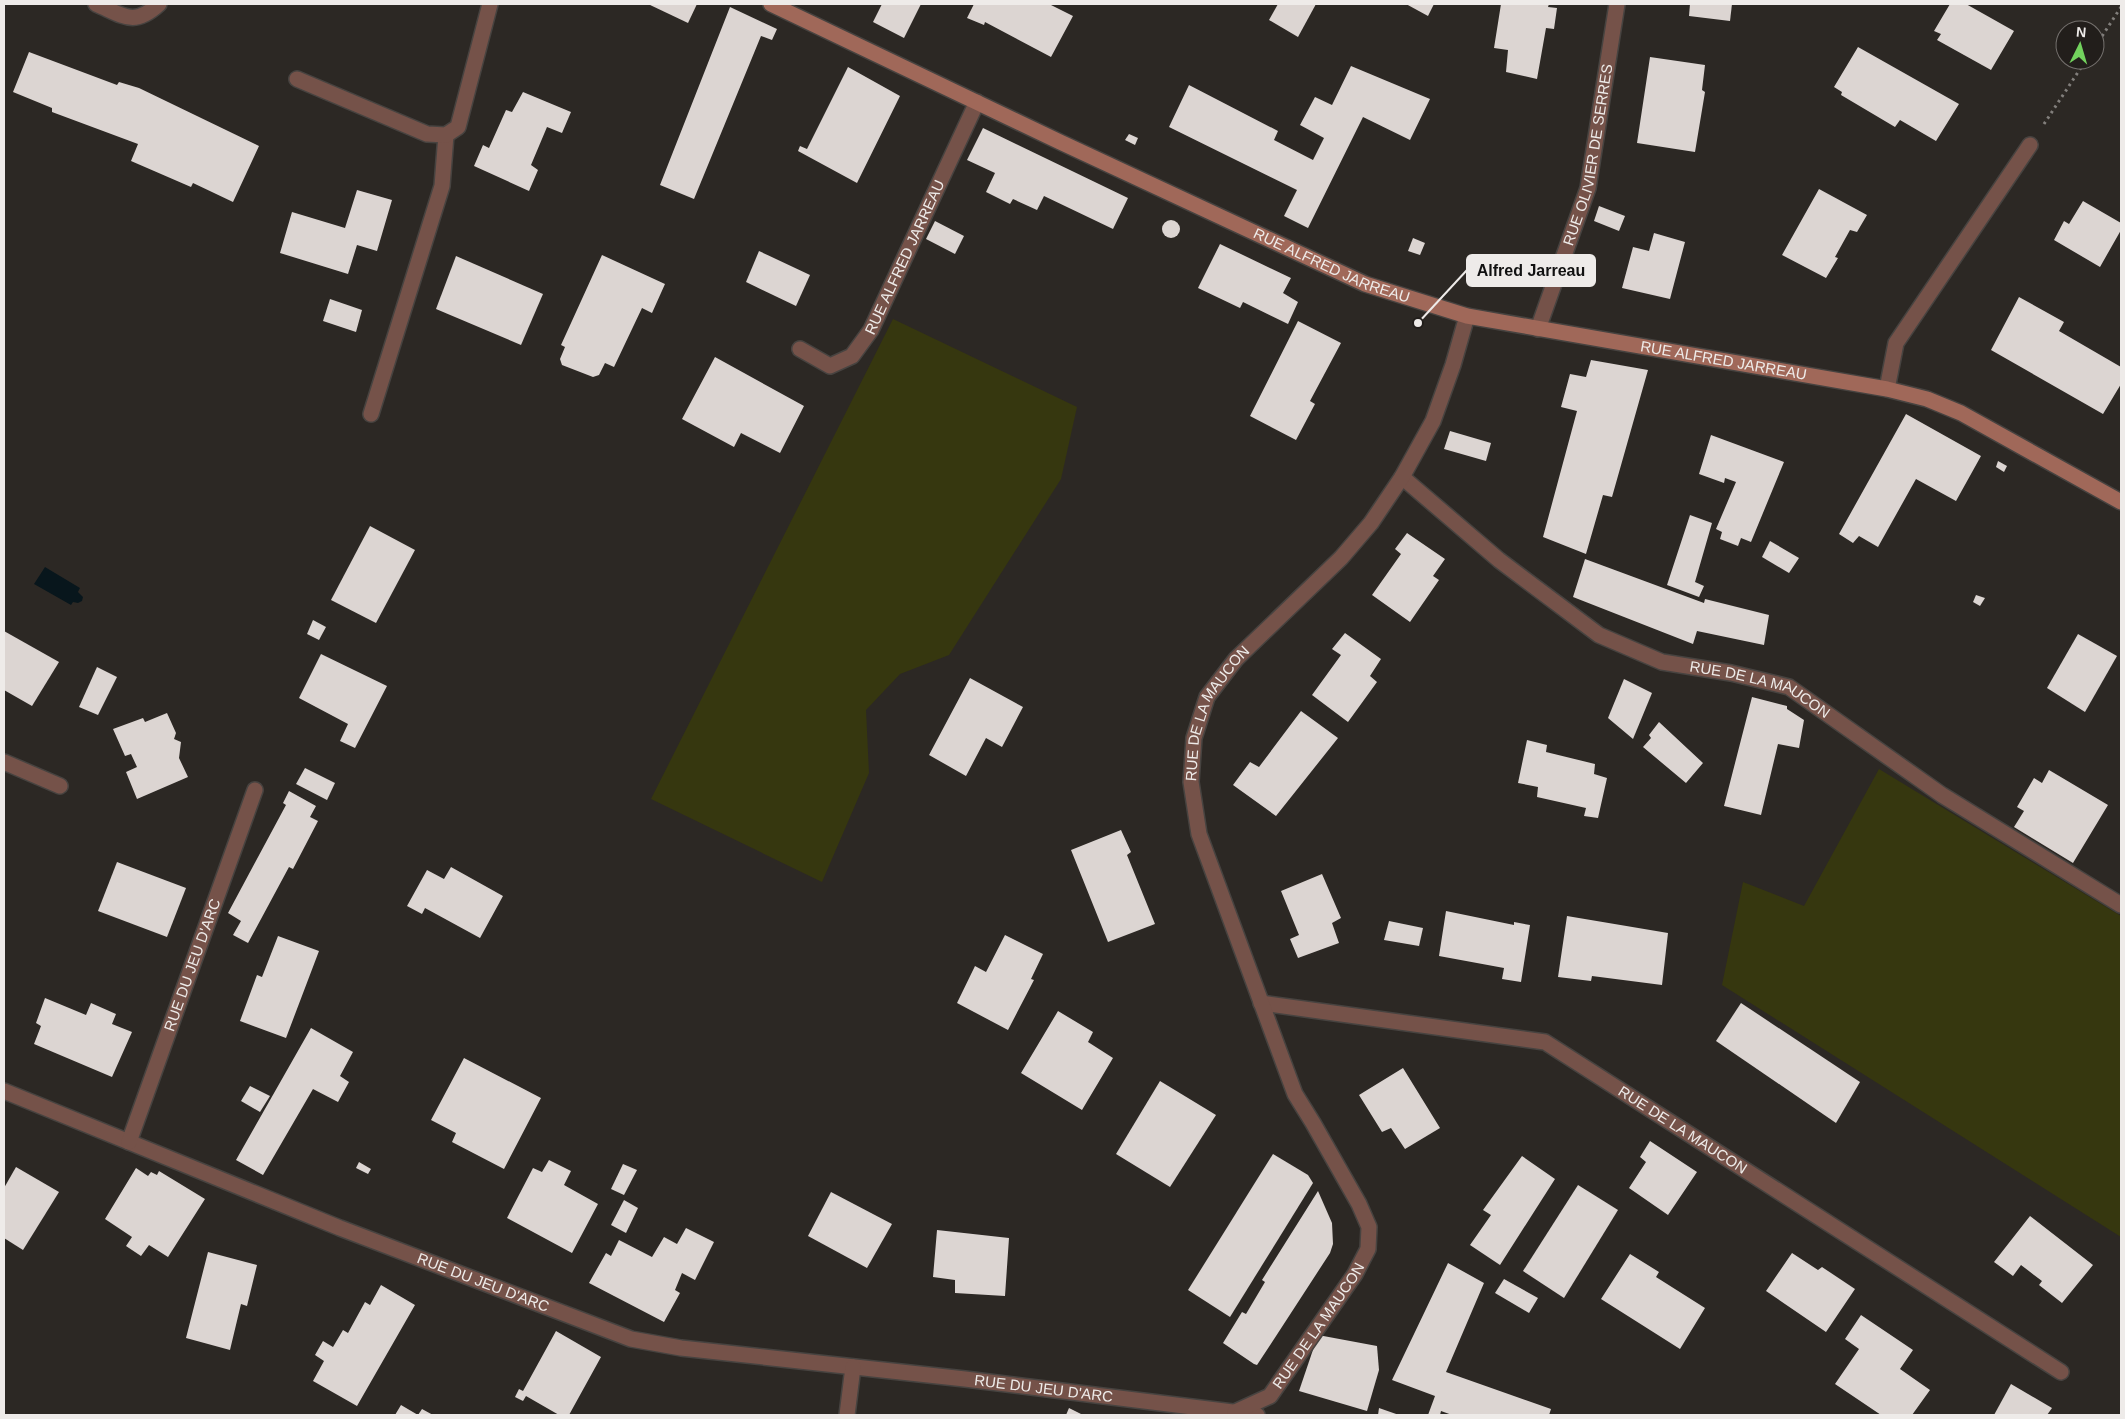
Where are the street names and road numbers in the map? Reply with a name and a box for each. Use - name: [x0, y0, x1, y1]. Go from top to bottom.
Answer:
- street label: RUE OLIVIER DE SERRES: [1559, 63, 1615, 248]
- street label: RUE ALFRED JARREAU: [861, 177, 948, 337]
- street label: RUE ALFRED JARREAU: [1251, 224, 1412, 306]
- street label: RUE ALFRED JARREAU: [1639, 337, 1808, 383]
- street label: RUE DE LA MAUCON: [1182, 642, 1253, 782]
- street label: RUE DE LA MAUCON: [1689, 658, 1833, 721]
- street label: RUE DU JEU D'ARC: [160, 896, 223, 1033]
- street label: RUE DE LA MAUCON: [1615, 1082, 1750, 1177]
- street label: RUE DU JEU D'ARC: [415, 1249, 552, 1315]
- street label: RUE DE LA MAUCON: [1269, 1260, 1367, 1392]
- street label: RUE DU JEU D'ARC: [973, 1371, 1114, 1405]

